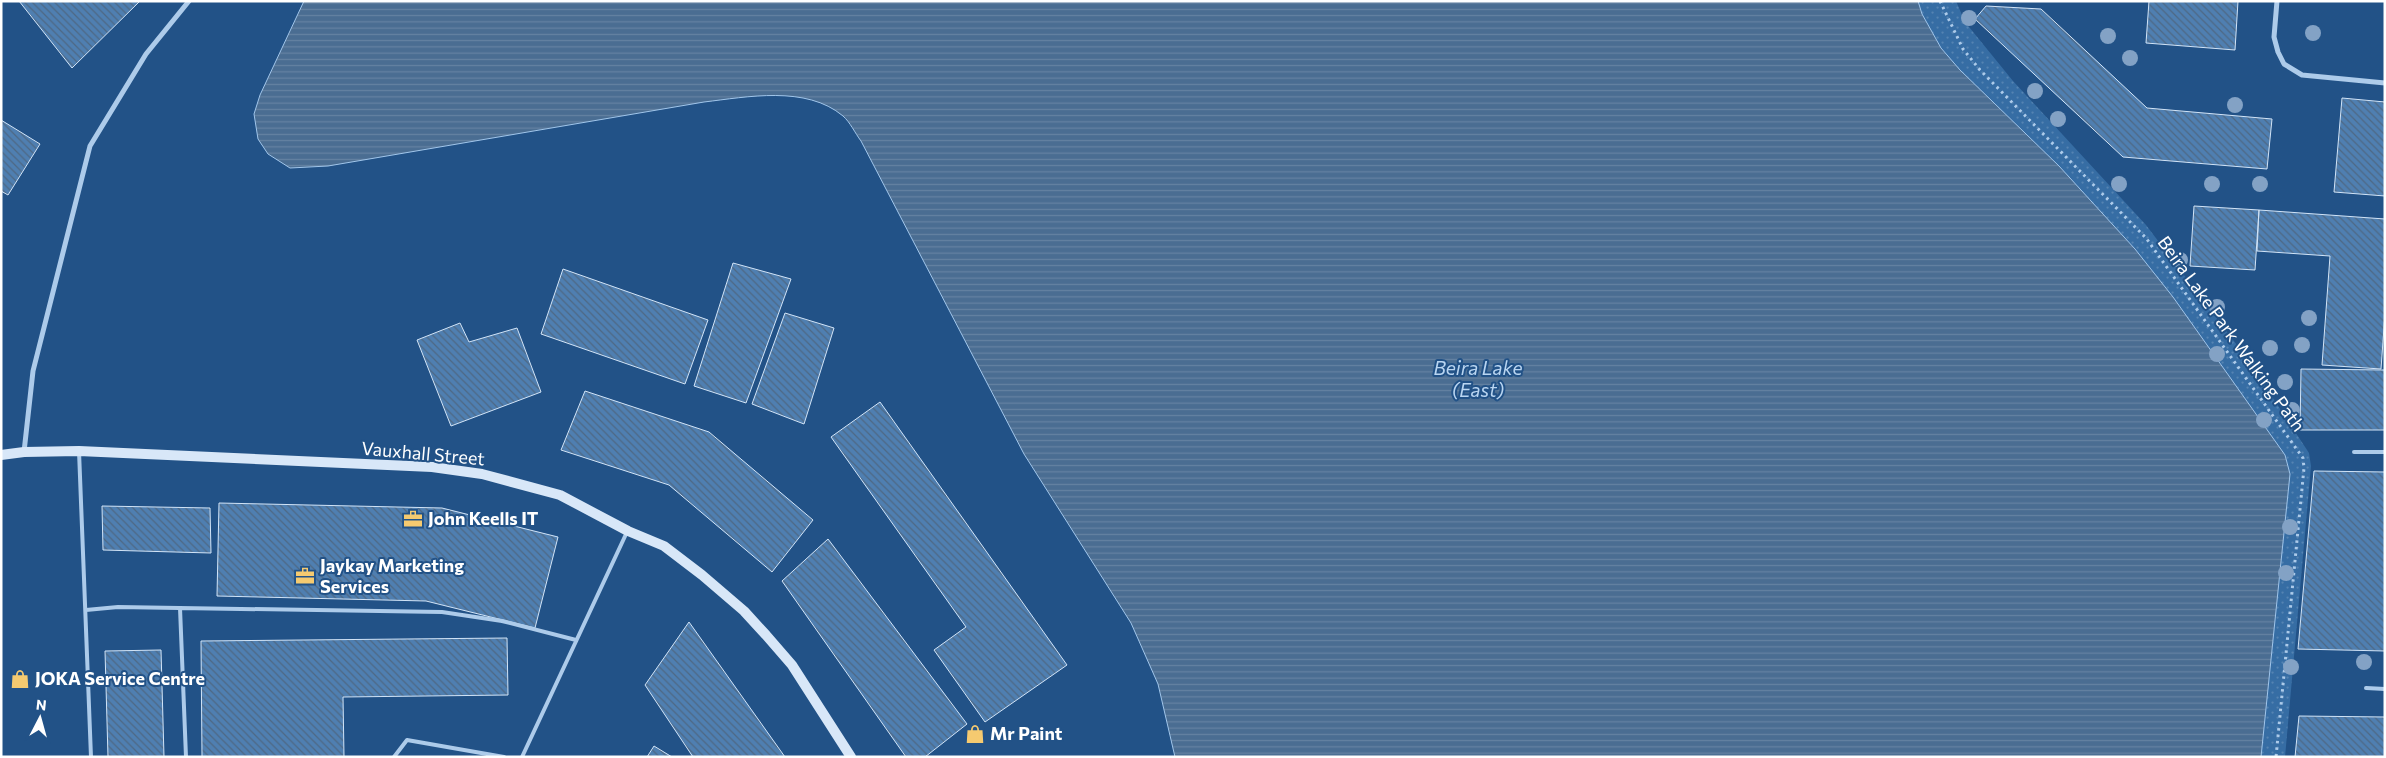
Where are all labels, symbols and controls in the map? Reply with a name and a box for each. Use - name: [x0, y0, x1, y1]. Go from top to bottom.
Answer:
- street label: Beira Lake Park Walking Path: [2153, 231, 2310, 436]
- water label: Beira Lake (East): [1434, 356, 1522, 401]
- street label: Vauxhall Street: [361, 437, 486, 469]
- place label: John Keells IT: [428, 507, 539, 529]
- office icon: John Keells IT: [402, 508, 424, 530]
- place label: Jaykay Marketing Services: [320, 554, 464, 597]
- office icon: Jaykay Marketing Services: [294, 565, 316, 587]
- place label: JOKA Service Centre: [35, 667, 205, 689]
- shop icon: JOKA Service Centre: [9, 668, 31, 690]
- north arrow: [15, 693, 65, 743]
- text: N: [35, 696, 48, 714]
- place label: Mr Paint: [990, 722, 1063, 744]
- shop icon: Mr Paint: [964, 723, 986, 745]

